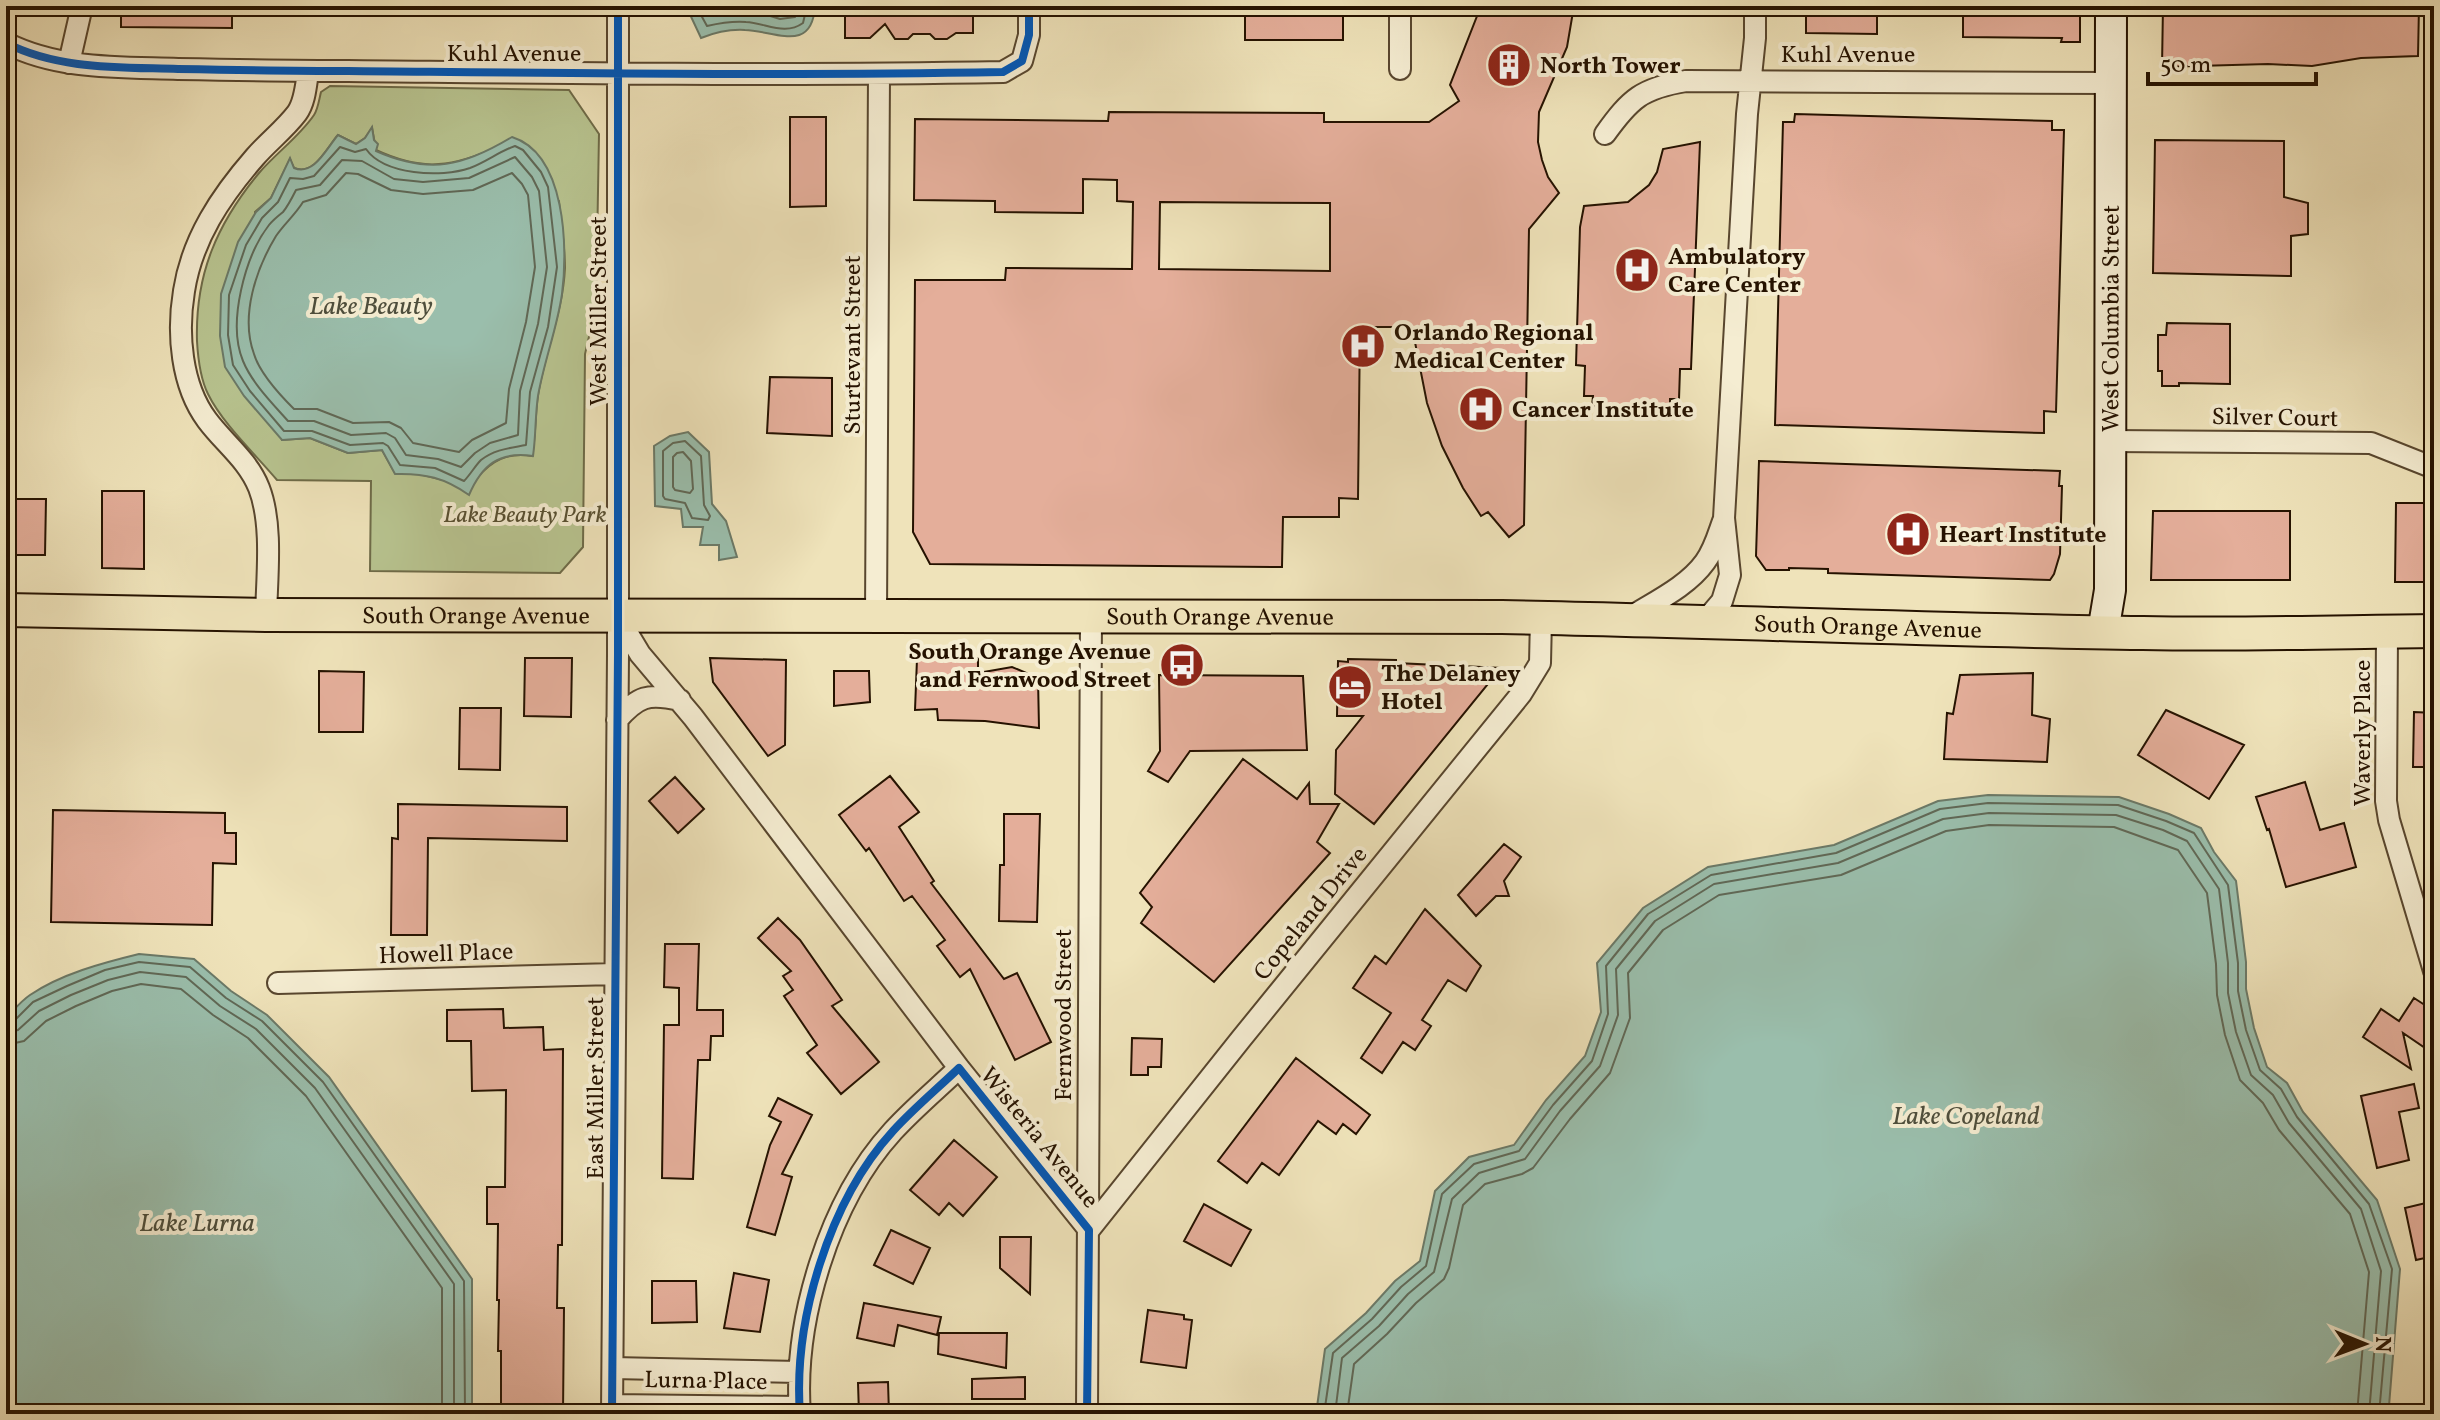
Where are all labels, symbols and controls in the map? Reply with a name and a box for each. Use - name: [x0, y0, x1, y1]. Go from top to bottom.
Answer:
- scale bar: [2148, 36, 2316, 86]
- street label: Kuhl Avenue: [447, 38, 581, 72]
- street label: Kuhl Avenue: [1781, 39, 1915, 73]
- building icon: North Tower: [1485, 41, 1533, 89]
- text: 50 m: [2160, 49, 2212, 83]
- place label: North Tower: [1540, 50, 1681, 84]
- street label: West Columbia Street: [2095, 205, 2130, 432]
- street label: West Miller Street: [583, 216, 617, 406]
- place label: Ambulatory Care Center: [1668, 241, 1806, 303]
- hospital icon: Ambulatory Care Center: [1613, 246, 1661, 294]
- street label: Sturtevant Street: [837, 255, 871, 435]
- water label: Lake Beauty: [309, 289, 433, 325]
- place label: Orlando Regional Medical Center: [1394, 317, 1594, 379]
- hospital icon: Orlando Regional Medical Center: [1339, 322, 1387, 370]
- hospital icon: Cancer Institute: [1457, 385, 1505, 433]
- place label: Cancer Institute: [1512, 394, 1694, 428]
- street label: Silver Court: [2211, 401, 2339, 437]
- park label: Lake Beauty Park: [443, 499, 607, 533]
- hospital icon: Heart Institute: [1884, 510, 1932, 558]
- place label: Heart Institute: [1939, 519, 2106, 553]
- street label: South Orange Avenue: [362, 600, 590, 635]
- street label: South Orange Avenue: [1106, 601, 1334, 636]
- street label: South Orange Avenue: [1753, 608, 1982, 649]
- place label: South Orange Avenue and Fernwood Street: [908, 636, 1151, 698]
- bus stop icon: South Orange Avenue and Fernwood Street: [1158, 641, 1206, 689]
- place label: The Delaney Hotel: [1381, 658, 1521, 720]
- street label: Waverly Place: [2347, 660, 2381, 806]
- hotel icon: The Delaney Hotel: [1326, 663, 1374, 711]
- street label: Copeland Drive: [1247, 840, 1376, 989]
- street label: Fernwood Street: [1048, 929, 1082, 1101]
- street label: Howell Place: [378, 936, 514, 974]
- street label: East Miller Street: [580, 997, 614, 1179]
- street label: Wisteria Avenue: [971, 1060, 1106, 1216]
- water label: Lake Copeland: [1892, 1099, 2040, 1135]
- water label: Lake Lurna: [139, 1206, 255, 1242]
- north arrow: [2324, 1304, 2404, 1384]
- text: N: [2366, 1336, 2397, 1353]
- street label: Lurna Place: [644, 1364, 768, 1400]

